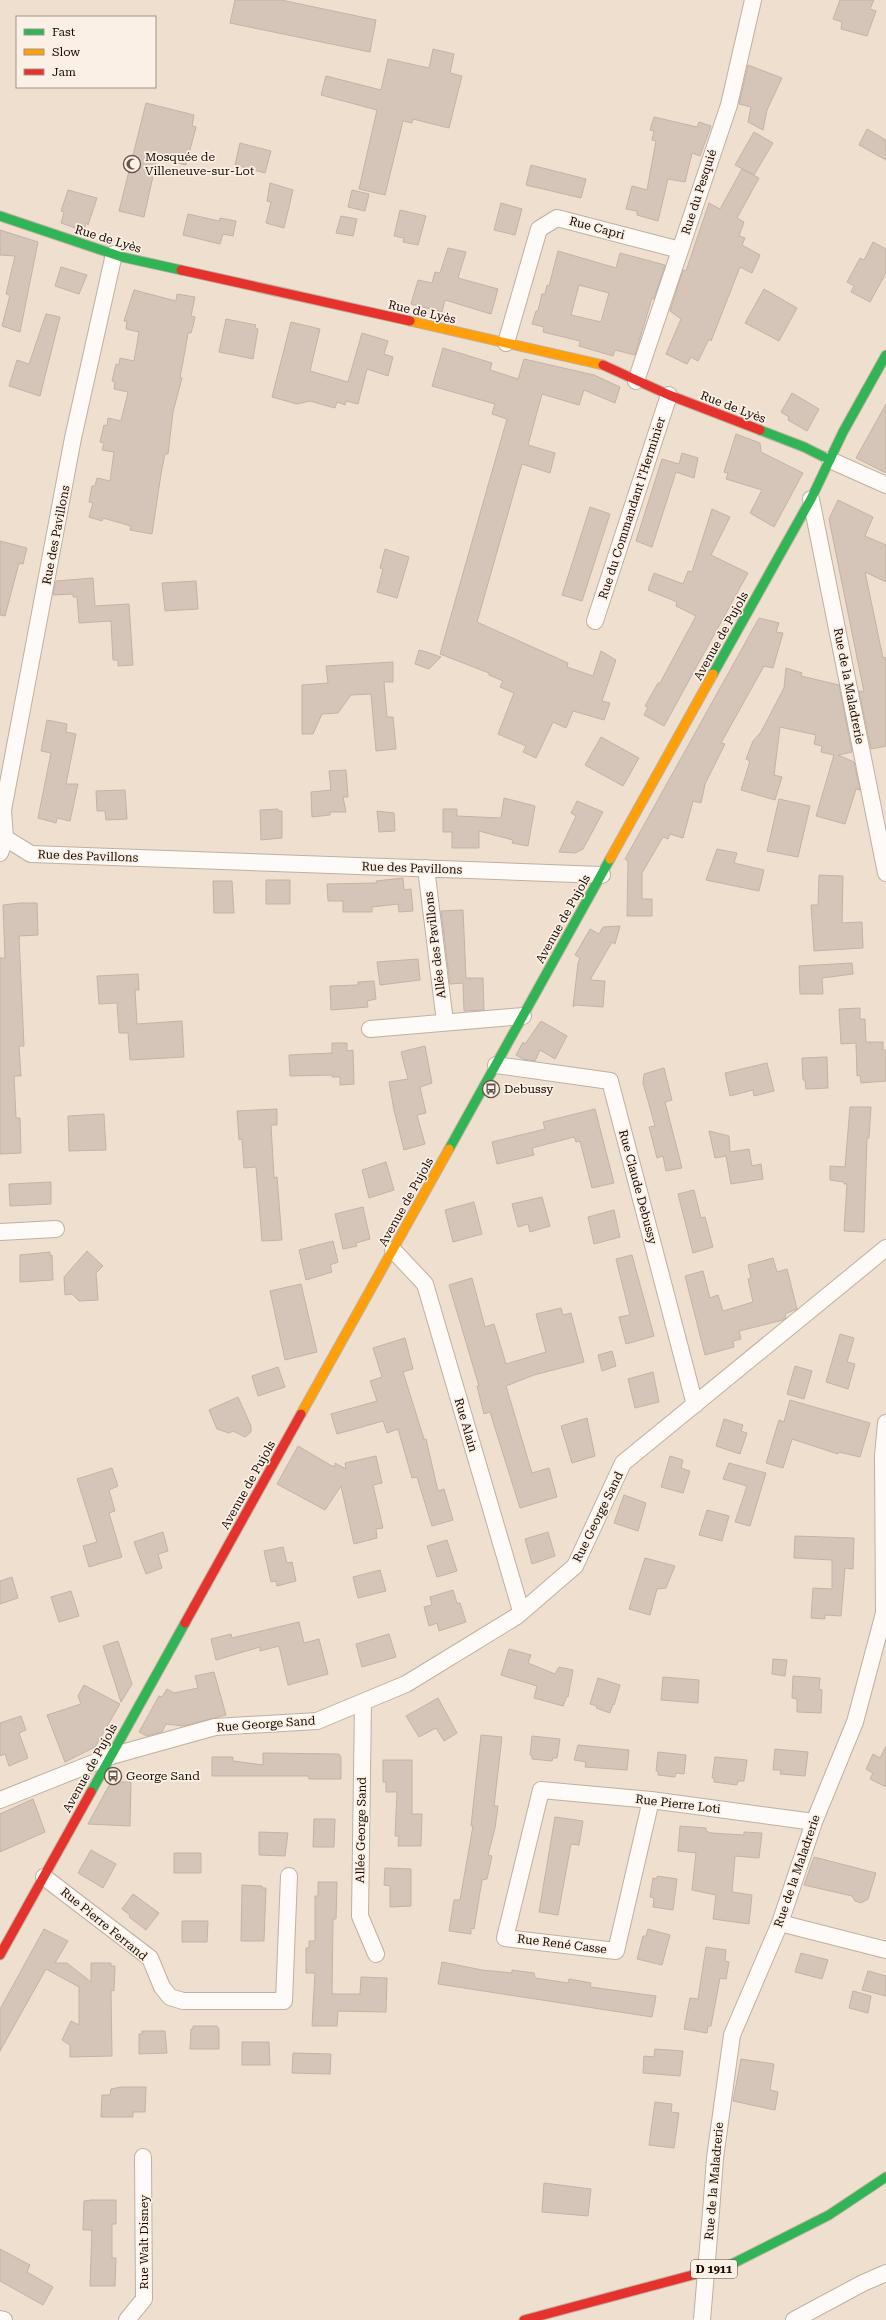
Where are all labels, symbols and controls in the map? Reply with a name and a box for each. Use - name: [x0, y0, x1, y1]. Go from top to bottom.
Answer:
- legend: [16, 16, 156, 88]
- text: Fast: [52, 25, 76, 39]
- text: Slow: [52, 45, 80, 59]
- text: Jam: [52, 65, 76, 79]
- street label: Rue du Pesquié: [679, 147, 719, 236]
- place label: Mosquée de Villeneuve-sur-Lot: [145, 150, 255, 178]
- mosque icon: Mosquée de Villeneuve-sur-Lot: [122, 154, 142, 174]
- street label: Rue Capri: [568, 214, 626, 242]
- street label: Rue de Lyès: [73, 222, 143, 256]
- street label: Rue de Lyès: [387, 297, 457, 327]
- street label: Rue de Lyès: [698, 388, 768, 426]
- street label: Rue du Commandant l’Herminier: [596, 415, 668, 601]
- street label: Rue des Pavillons: [40, 484, 73, 586]
- street label: Avenue de Pujols: [691, 589, 751, 683]
- street label: Rue de la Maladrerie: [831, 627, 867, 746]
- street label: Rue des Pavillons: [37, 847, 139, 865]
- street label: Rue des Pavillons: [361, 859, 463, 877]
- street label: Avenue de Pujols: [533, 872, 593, 966]
- street label: Allée des Pavillons: [421, 890, 449, 999]
- bus stop icon: Debussy: [481, 1079, 501, 1099]
- place label: Debussy: [504, 1082, 554, 1096]
- street label: Rue Claude Debussy: [616, 1128, 660, 1247]
- street label: Avenue de Pujols: [376, 1155, 436, 1249]
- street label: Rue Alain: [452, 1396, 480, 1454]
- street label: Avenue de Pujols: [218, 1438, 278, 1532]
- street label: Rue George Sand: [570, 1469, 626, 1565]
- street label: Rue George Sand: [216, 1714, 316, 1734]
- street label: Avenue de Pujols: [60, 1721, 120, 1815]
- bus stop icon: George Sand: [103, 1766, 123, 1786]
- place label: George Sand: [126, 1769, 200, 1783]
- street label: Allée George Sand: [353, 1776, 369, 1883]
- street label: Rue Pierre Loti: [635, 1792, 722, 1816]
- street label: Rue de la Maladrerie: [771, 1812, 823, 1929]
- street label: Rue Pierre Ferrand: [58, 1885, 150, 1964]
- street label: Rue René Casse: [516, 1932, 608, 1956]
- street label: Rue de la Maladrerie: [702, 2121, 726, 2240]
- street label: Rue Walt Disney: [137, 2194, 151, 2289]
- road number: D 1911: [691, 2260, 737, 2278]

